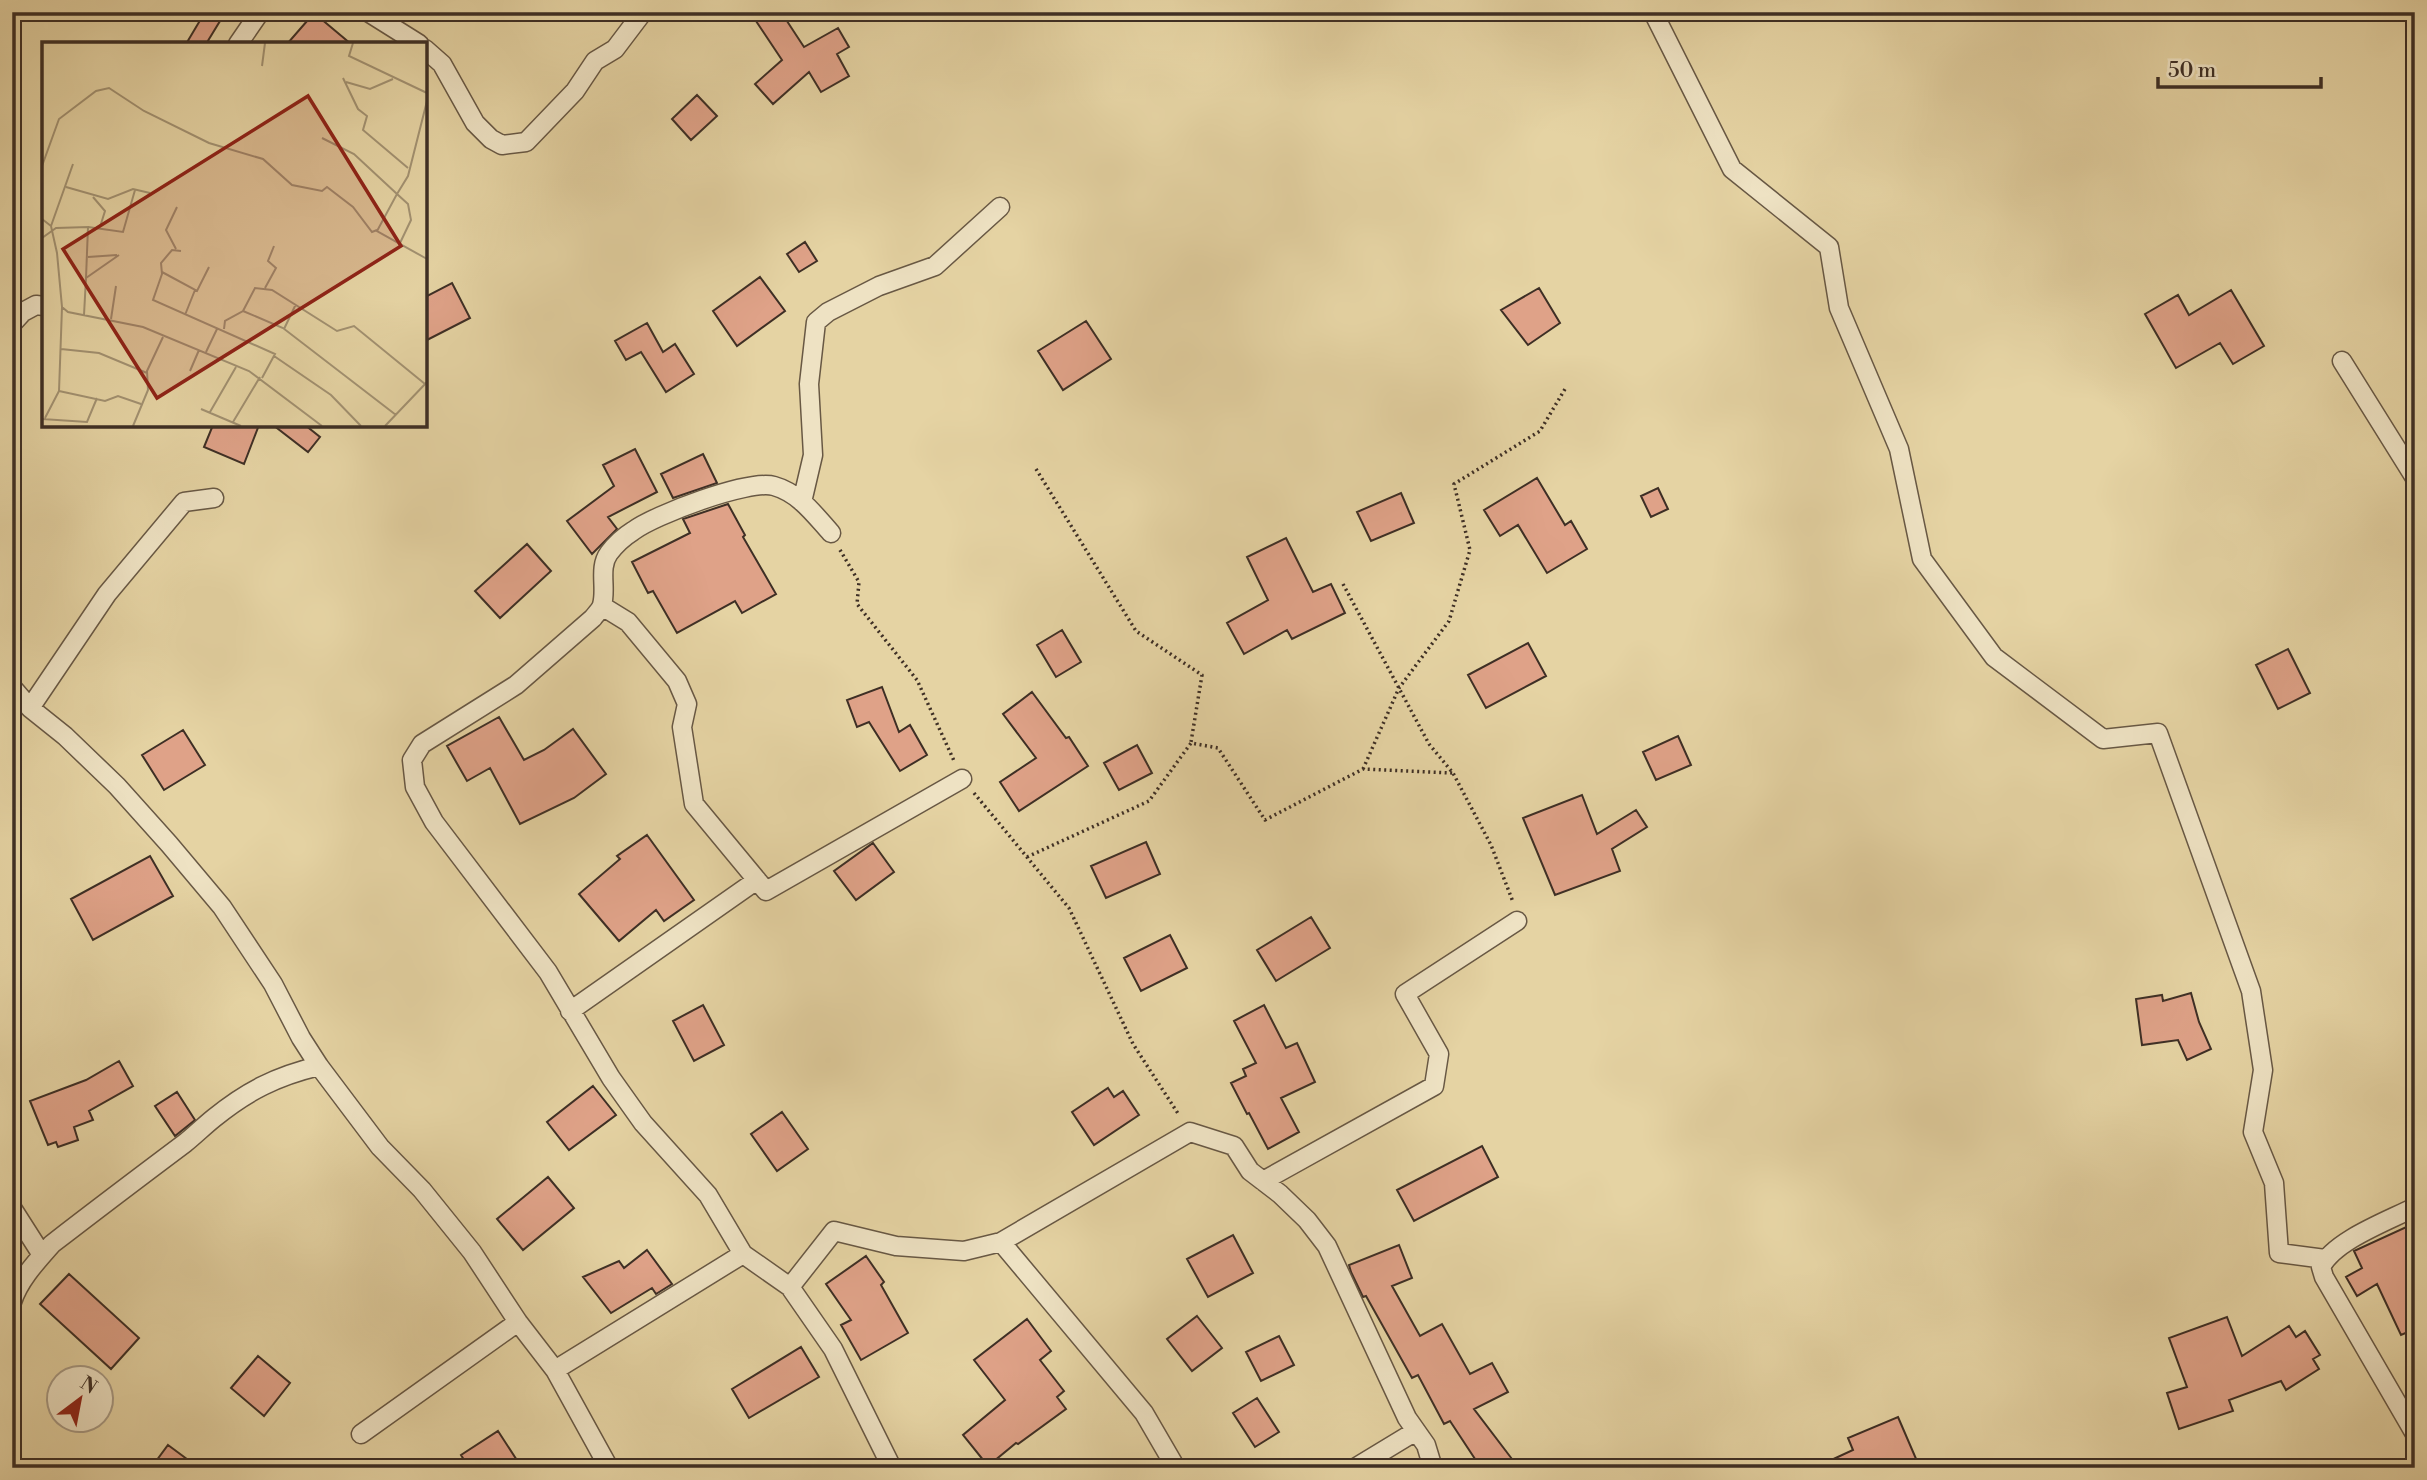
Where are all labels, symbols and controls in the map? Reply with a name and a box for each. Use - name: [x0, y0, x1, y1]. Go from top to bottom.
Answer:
- inset map: [42, 42, 427, 427]
- scale bar: [2158, 46, 2320, 90]
- text: 50 m: [2168, 58, 2216, 84]
- north arrow: [46, 1364, 116, 1434]
- text: N: [76, 1371, 101, 1400]

